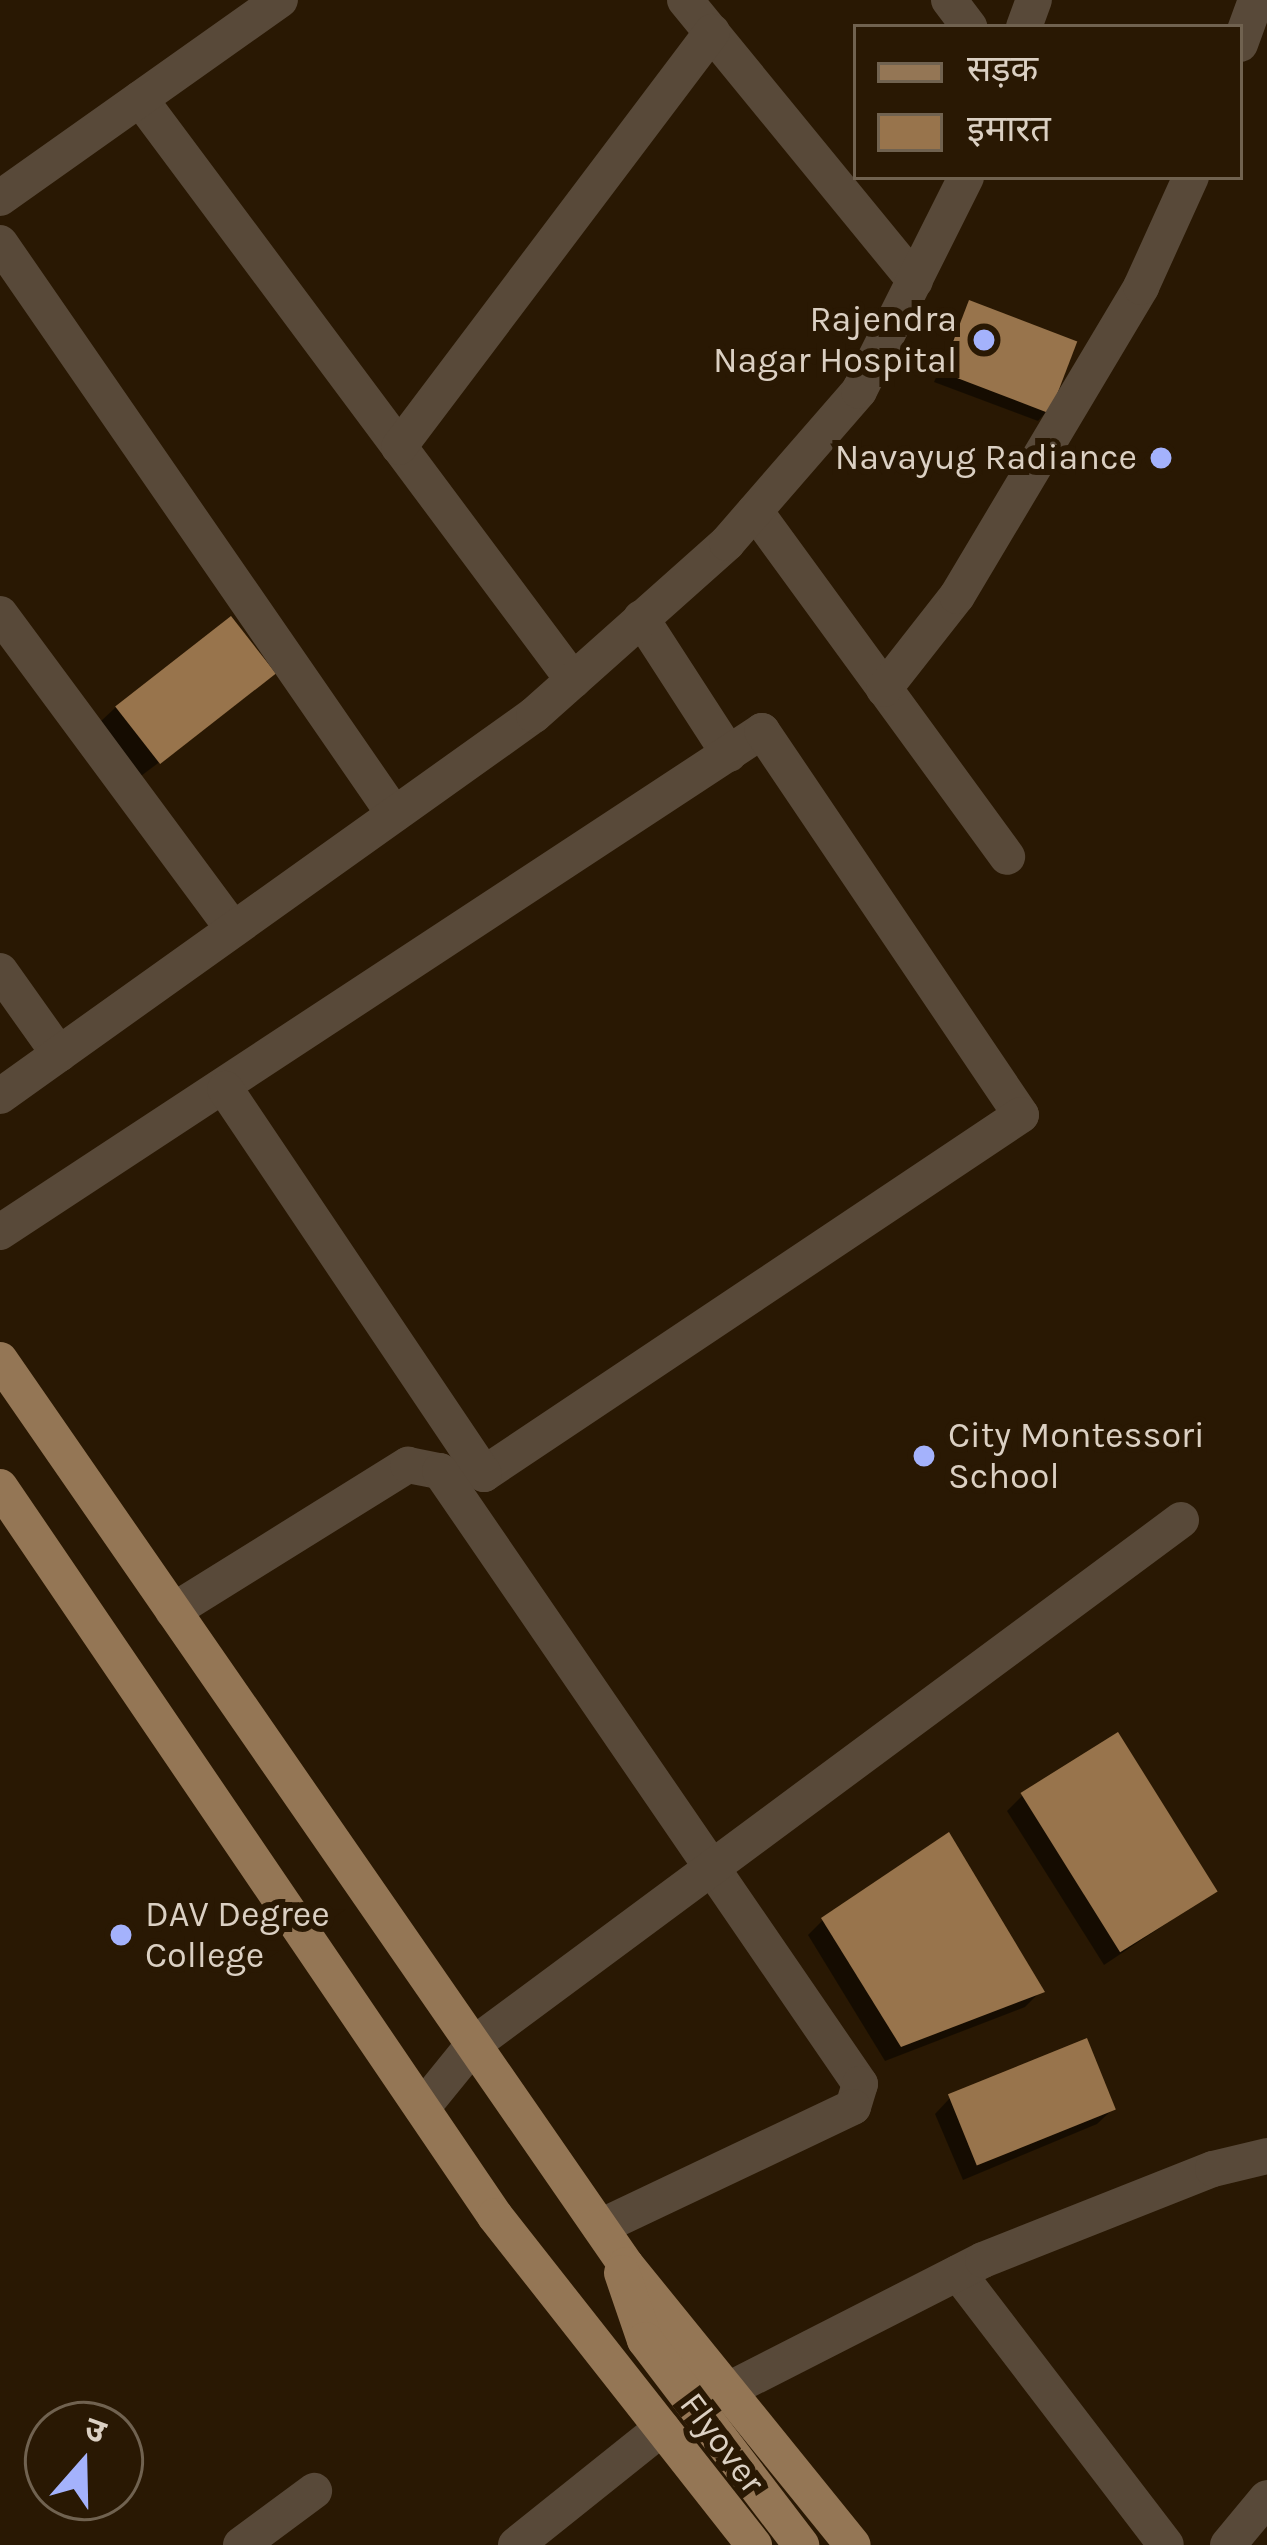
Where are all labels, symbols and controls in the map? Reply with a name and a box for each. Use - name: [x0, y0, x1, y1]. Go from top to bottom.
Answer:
- legend: [853, 24, 1243, 180]
- text: सड़क: [967, 48, 1038, 90]
- text: इमारत: [967, 108, 1051, 150]
- place label: Rajendra Nagar Hospital: [713, 297, 957, 382]
- marker: Rajendra Nagar Hospital: [968, 324, 1000, 356]
- place label: Navayug Radiance: [835, 436, 1137, 480]
- marker: Navayug Radiance: [1148, 445, 1174, 471]
- place label: City Montessori School: [948, 1413, 1205, 1498]
- marker: City Montessori School: [911, 1443, 937, 1469]
- place label: DAV Degree College: [145, 1892, 330, 1977]
- marker: DAV Degree College: [108, 1922, 134, 1948]
- street label: Flyover: [670, 2384, 774, 2502]
- north arrow: [24, 2401, 144, 2521]
- text: उ: [80, 2409, 111, 2451]

